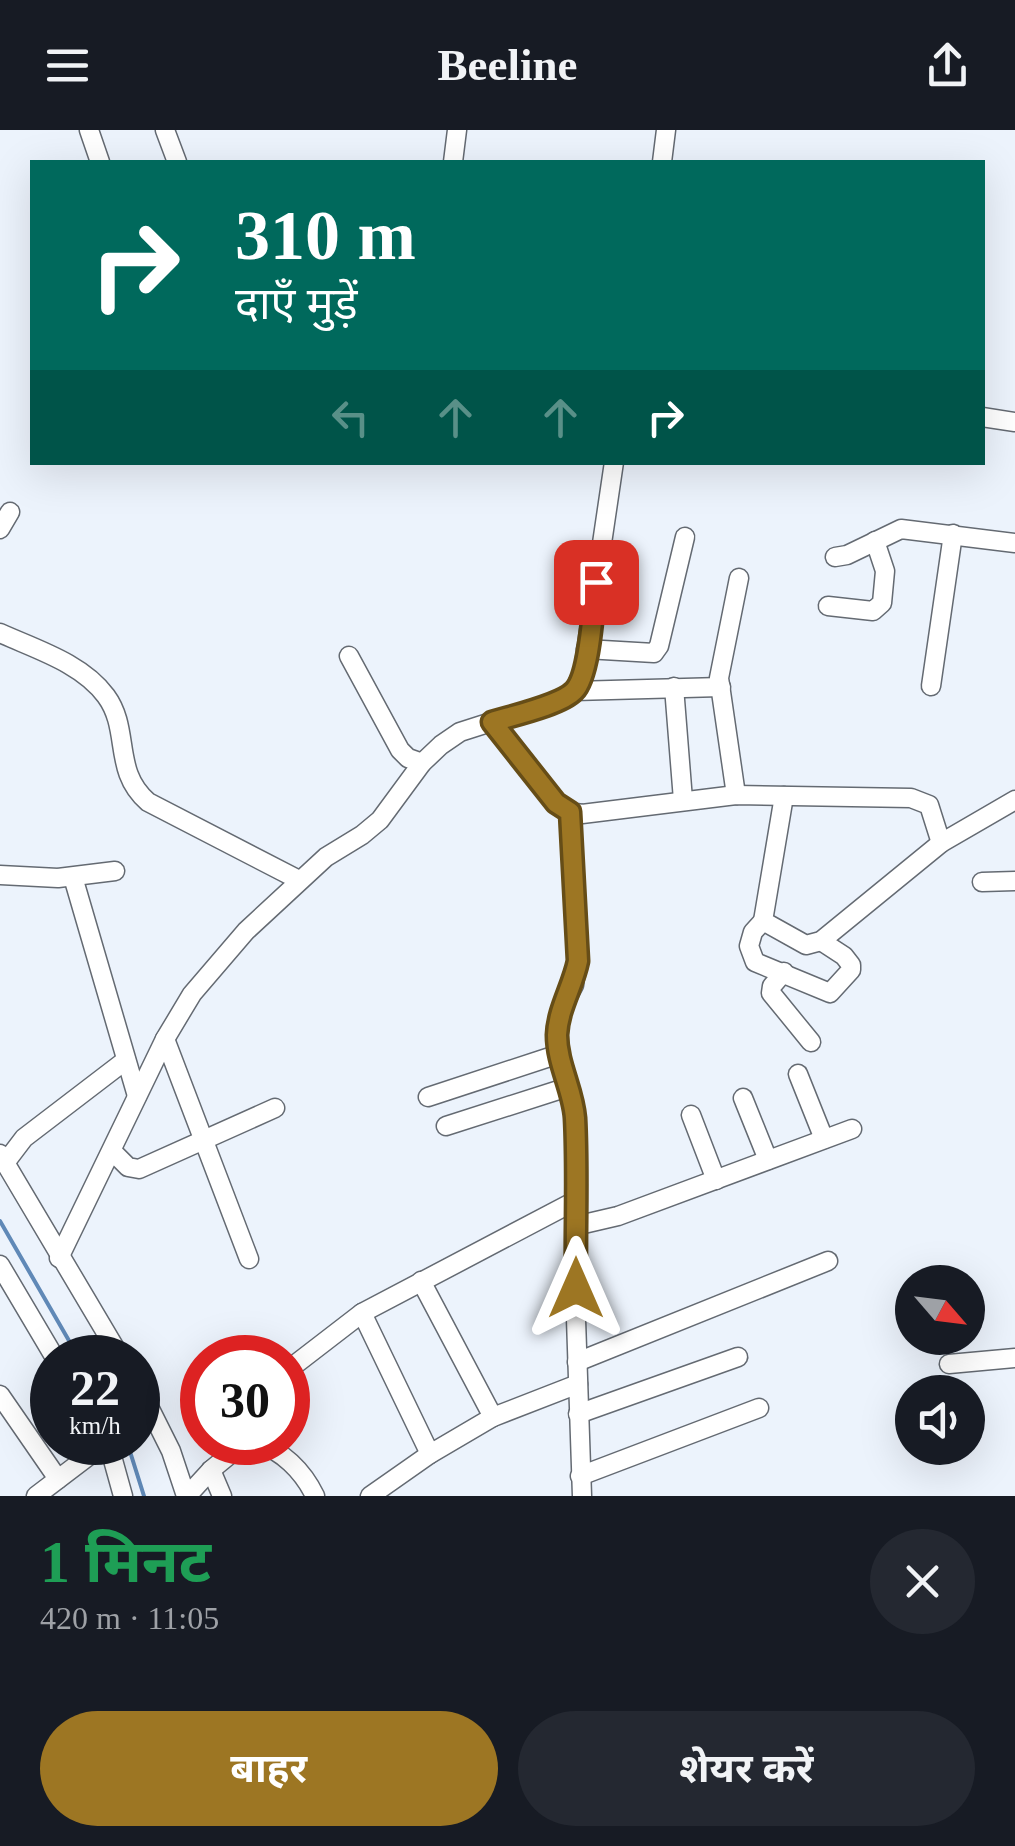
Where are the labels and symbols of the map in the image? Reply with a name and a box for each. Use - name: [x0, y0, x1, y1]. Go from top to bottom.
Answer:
- pin: [554, 540, 639, 625]
- position arrow: [524, 1236, 628, 1340]
- north arrow: [895, 1265, 985, 1355]
- speed limit sign: 30: [180, 1335, 310, 1465]

